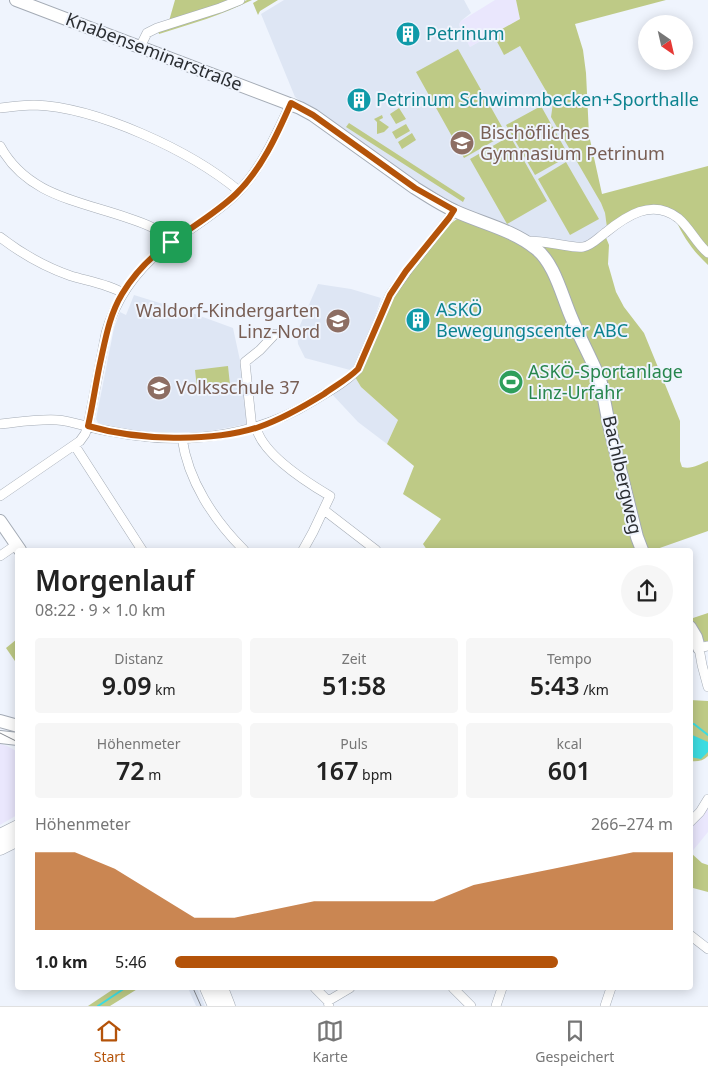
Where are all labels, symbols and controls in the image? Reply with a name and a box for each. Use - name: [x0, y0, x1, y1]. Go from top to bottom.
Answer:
- street label: Knabenseminarstraße: [63, 6, 246, 96]
- north arrow: [638, 15, 692, 70]
- map controls: [638, 15, 693, 70]
- building icon: Petrinum: [395, 21, 421, 47]
- place label: Petrinum: [426, 21, 505, 45]
- building icon: Petrinum Schwimmbecken+Sporthalle: [346, 87, 372, 113]
- place label: Petrinum Schwimmbecken+Sporthalle: [376, 87, 699, 111]
- place label: Bischöfliches Gymnasium Petrinum: [480, 120, 665, 165]
- school or university icon: Bischöfliches Gymnasium Petrinum: [449, 130, 475, 156]
- pin: [150, 221, 192, 263]
- icon: arrive: [157, 228, 185, 256]
- place label: ASKÖ Bewegungscenter ABC: [436, 297, 628, 342]
- place label: Waldorf-Kindergarten Linz-Nord: [136, 298, 320, 343]
- building icon: ASKÖ Bewegungscenter ABC: [405, 307, 431, 333]
- school or university icon: Waldorf-Kindergarten Linz-Nord: [325, 308, 351, 334]
- place label: ASKÖ-Sportanlage Linz-Urfahr: [528, 359, 683, 404]
- sports icon: ASKÖ-Sportanlage Linz-Urfahr: [498, 369, 524, 395]
- school or university icon: Volksschule 37: [146, 375, 172, 401]
- place label: Volksschule 37: [176, 375, 300, 399]
- street label: Bachlbergweg: [598, 413, 648, 536]
- text: Morgenlauf: [35, 561, 195, 599]
- button: share: [621, 565, 673, 617]
- text: 08:22 · 9 × 1.0 km: [35, 599, 165, 621]
- text: Distanz: [114, 649, 163, 668]
- text: Zeit: [342, 649, 366, 668]
- text: Tempo: [547, 649, 592, 668]
- text: 9.09: [102, 668, 151, 702]
- text: 51:58: [322, 668, 386, 702]
- text: 5:43: [530, 668, 580, 702]
- text: km: [151, 680, 176, 699]
- text: /km: [580, 680, 609, 699]
- text: Höhenmeter: [97, 734, 181, 753]
- text: Puls: [340, 734, 368, 753]
- text: kcal: [556, 734, 582, 753]
- text: 72: [116, 753, 145, 787]
- text: 167: [316, 753, 358, 787]
- text: 601: [548, 753, 591, 787]
- text: m: [145, 765, 161, 784]
- text: bpm: [358, 765, 392, 784]
- text: Höhenmeter: [35, 813, 131, 835]
- text: 266–274 m: [591, 813, 673, 835]
- text: 1.0 km: [35, 951, 87, 973]
- text: 5:46: [115, 951, 147, 973]
- tab: Start: [94, 1017, 125, 1066]
- tab: Karte: [313, 1017, 348, 1066]
- tab: Gespeichert: [535, 1017, 614, 1066]

